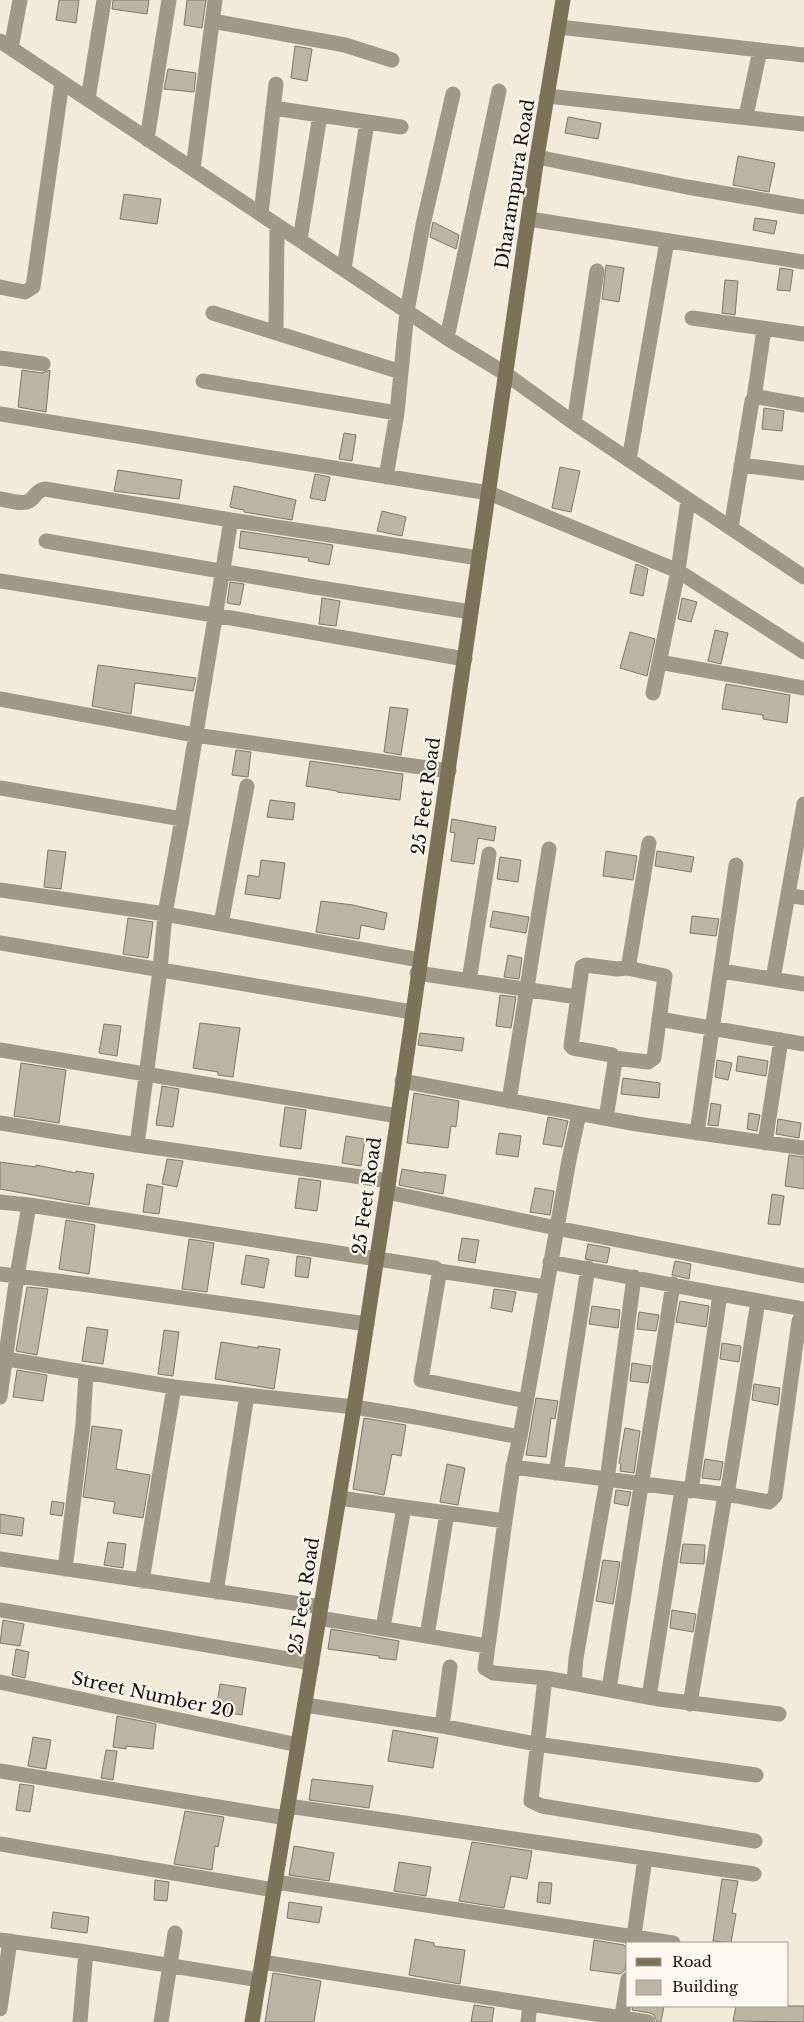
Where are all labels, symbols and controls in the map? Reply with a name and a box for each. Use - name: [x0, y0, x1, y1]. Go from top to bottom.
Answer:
- street label: Dharampura Road: [491, 98, 539, 270]
- street label: 25 Feet Road: [407, 736, 445, 856]
- street label: 25 Feet Road: [348, 1136, 386, 1256]
- street label: 25 Feet Road: [284, 1536, 324, 1656]
- street label: Street Number 20: [70, 1667, 236, 1723]
- legend: [626, 1942, 789, 2007]
- text: Road: [672, 1952, 712, 1971]
- text: Building: [672, 1977, 739, 1996]

